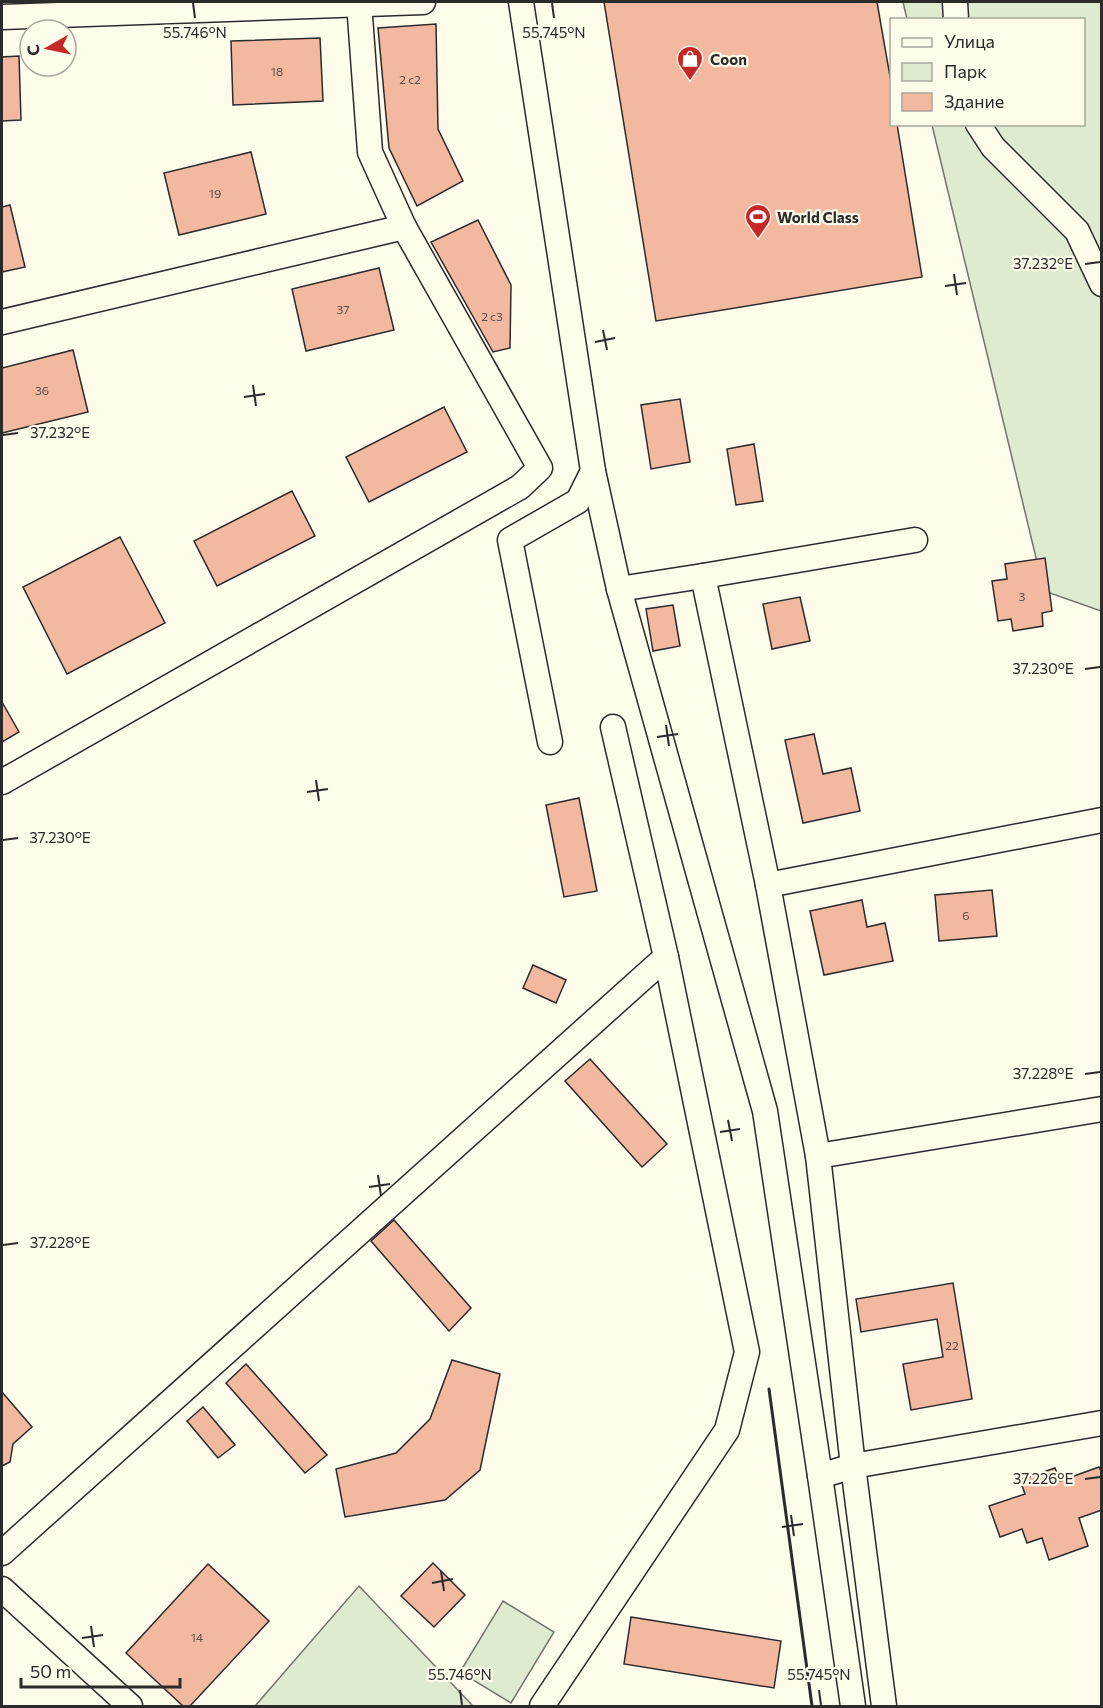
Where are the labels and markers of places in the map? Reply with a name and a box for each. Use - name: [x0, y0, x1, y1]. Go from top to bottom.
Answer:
- shop icon: Coon: [675, 44, 705, 82]
- place label: Coon: [710, 50, 747, 68]
- sports icon: World Class: [743, 202, 773, 240]
- place label: World Class: [777, 208, 859, 226]

